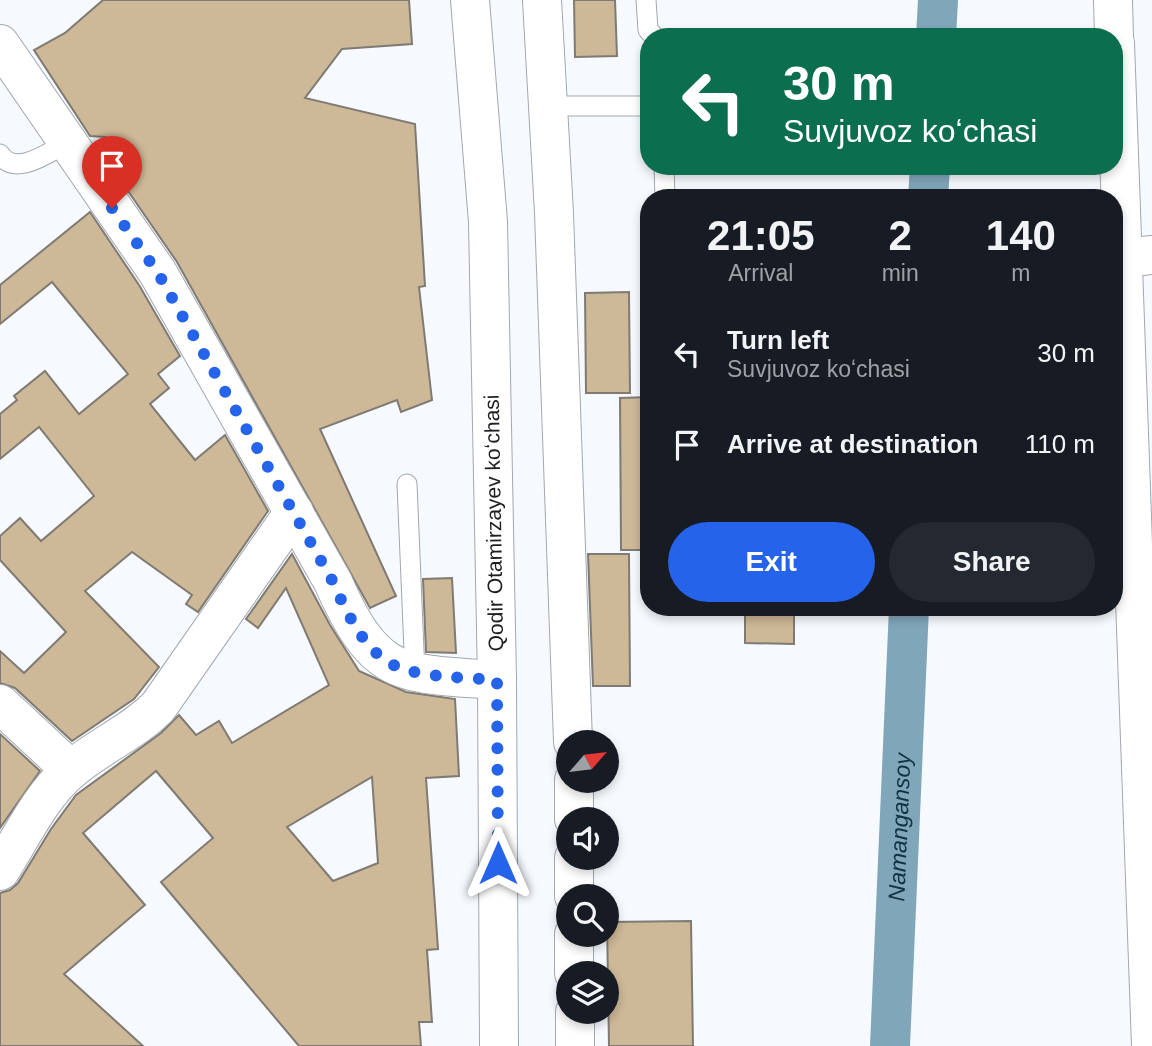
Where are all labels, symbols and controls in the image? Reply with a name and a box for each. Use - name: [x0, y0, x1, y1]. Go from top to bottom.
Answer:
- icon: left: [668, 56, 759, 147]
- text: 30 m: [783, 56, 895, 110]
- text: Suvjuvoz koʻchasi: [783, 113, 1037, 149]
- pin: [82, 136, 142, 208]
- icon: arrive: [93, 147, 131, 185]
- text: 21:05: [707, 212, 815, 259]
- text: 2: [888, 212, 912, 259]
- text: 140: [986, 212, 1056, 259]
- text: Arrival: [728, 260, 793, 286]
- text: min: [882, 260, 919, 286]
- text: m: [1011, 260, 1030, 286]
- text: Turn left: [727, 325, 829, 355]
- icon: left: [668, 335, 706, 373]
- text: 30 m: [1037, 338, 1095, 368]
- text: Suvjuvoz koʻchasi: [727, 356, 910, 382]
- street label: Qodir Otamirzayev koʻchasi: [480, 394, 507, 652]
- icon: arrive: [668, 426, 706, 464]
- text: Arrive at destination: [727, 429, 978, 459]
- text: 110 m: [1025, 429, 1095, 459]
- button: Exit: [668, 522, 875, 602]
- button: Share: [889, 522, 1095, 602]
- north arrow: [556, 730, 620, 793]
- map controls: [556, 730, 619, 1024]
- water label: Namangansoy: [883, 751, 916, 902]
- button: sound: [556, 807, 619, 870]
- position arrow: [461, 826, 535, 900]
- button: search: [556, 884, 619, 947]
- button: layers: [556, 961, 619, 1024]

